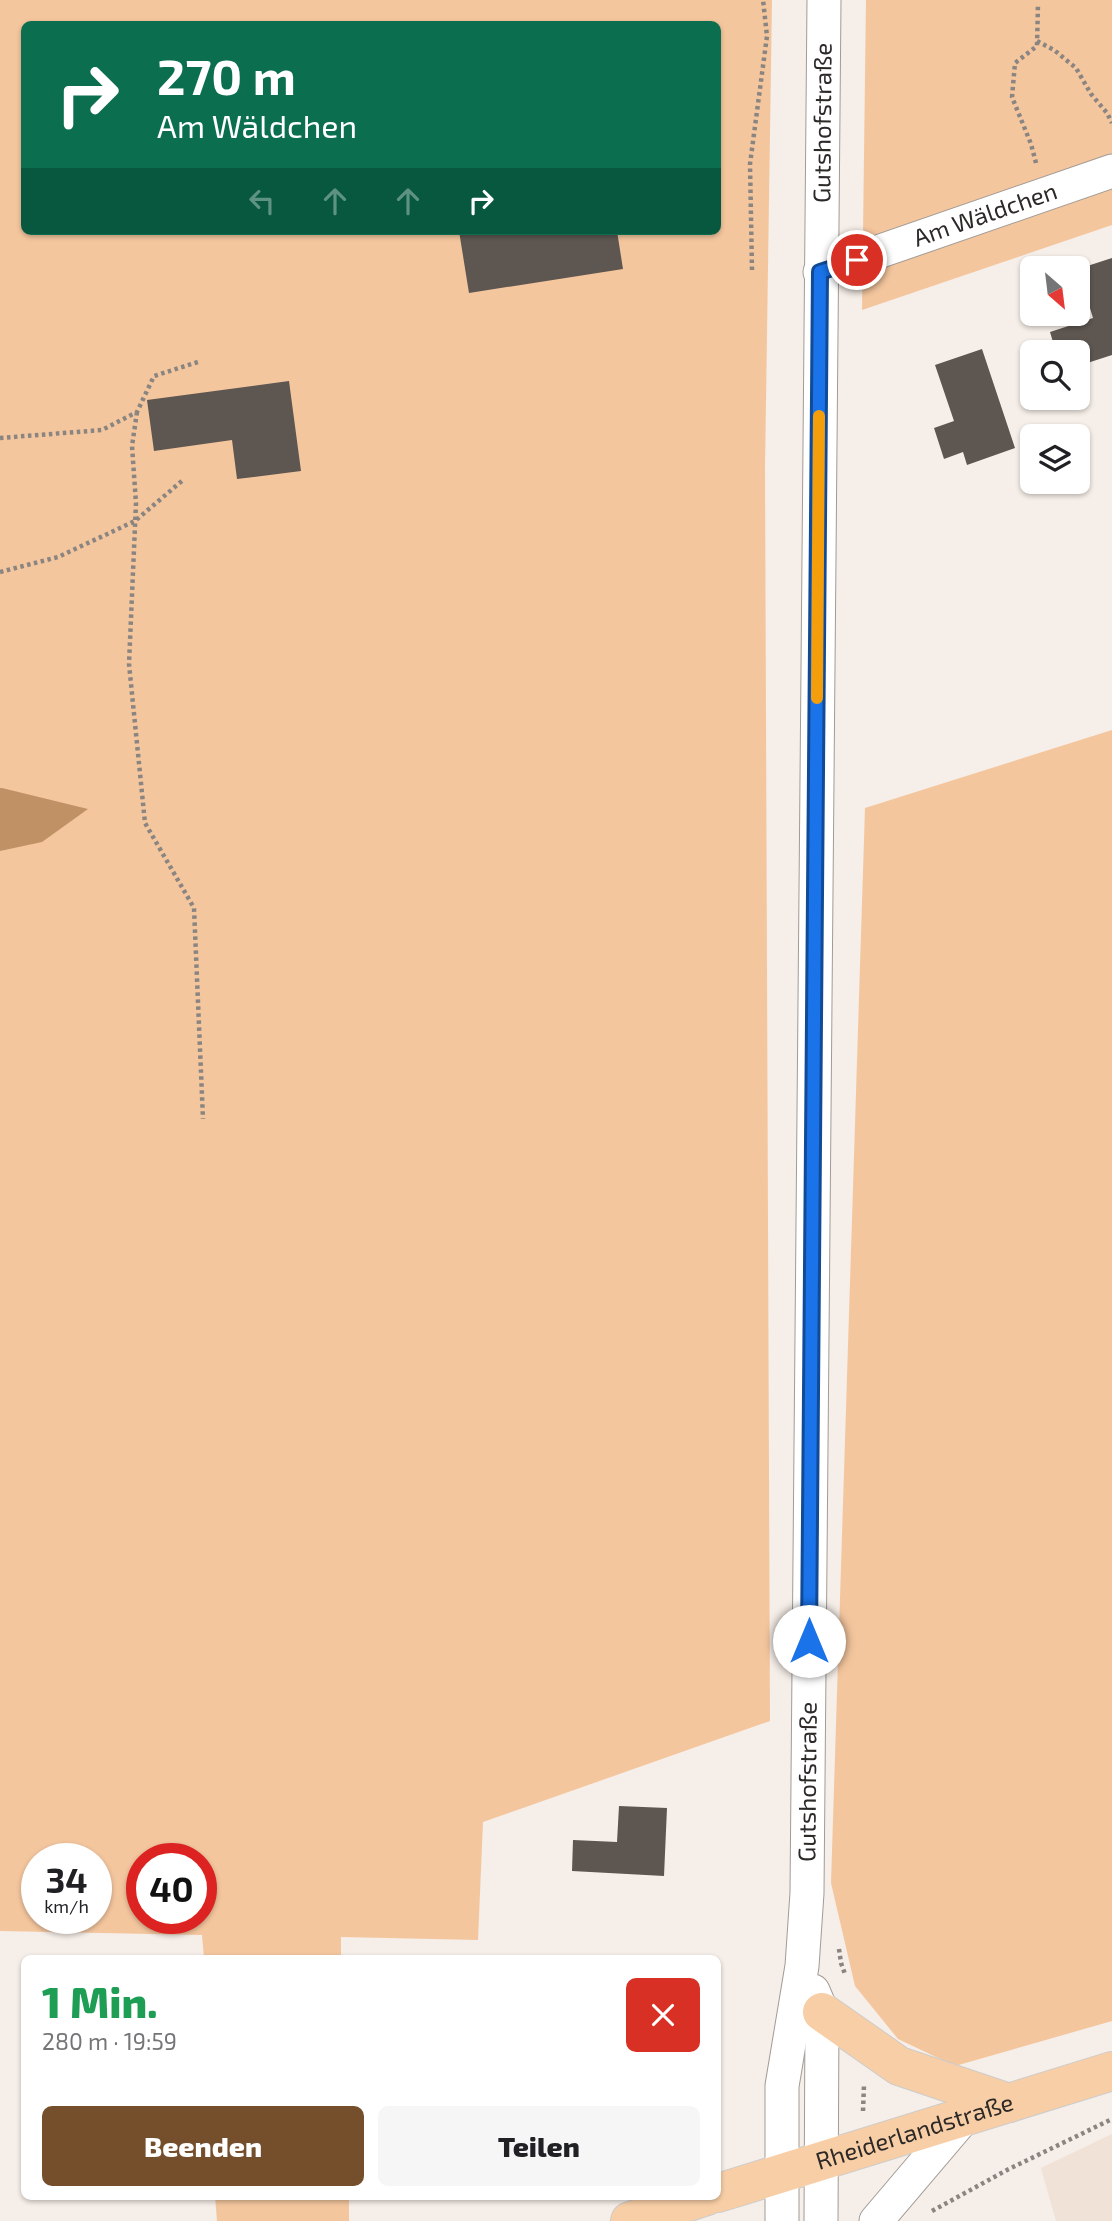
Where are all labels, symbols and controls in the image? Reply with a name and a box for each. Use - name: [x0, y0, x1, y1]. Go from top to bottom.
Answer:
- street label: Gutshofstraße: [806, 43, 837, 203]
- text: 270 m: [157, 46, 296, 105]
- icon: right: [42, 49, 133, 140]
- text: Am Wäldchen: [157, 106, 357, 144]
- street label: Am Wäldchen: [909, 175, 1061, 252]
- icon: left: [243, 182, 281, 220]
- icon: ahead: [316, 182, 354, 220]
- icon: ahead: [389, 182, 427, 220]
- icon: right: [462, 182, 500, 220]
- pin: [827, 230, 887, 290]
- icon: arrive: [838, 241, 876, 279]
- north arrow: [1020, 256, 1090, 326]
- map controls: [1020, 256, 1090, 494]
- button: search: [1020, 340, 1090, 410]
- button: layers: [1020, 424, 1090, 494]
- position arrow: [772, 1604, 846, 1678]
- street label: Gutshofstraße: [791, 1702, 822, 1862]
- speed limit sign: 40: [126, 1843, 217, 1934]
- text: 34: [45, 1858, 88, 1900]
- text: km/h: [44, 1895, 89, 1917]
- text: 1 Min.: [42, 1976, 158, 2026]
- button: close: [626, 1978, 700, 2052]
- text: 280 m · 19:59: [42, 2027, 177, 2055]
- street label: Rheiderlandstraße: [812, 2086, 1017, 2175]
- button: Beenden: [42, 2106, 364, 2186]
- button: Teilen: [378, 2106, 700, 2186]

